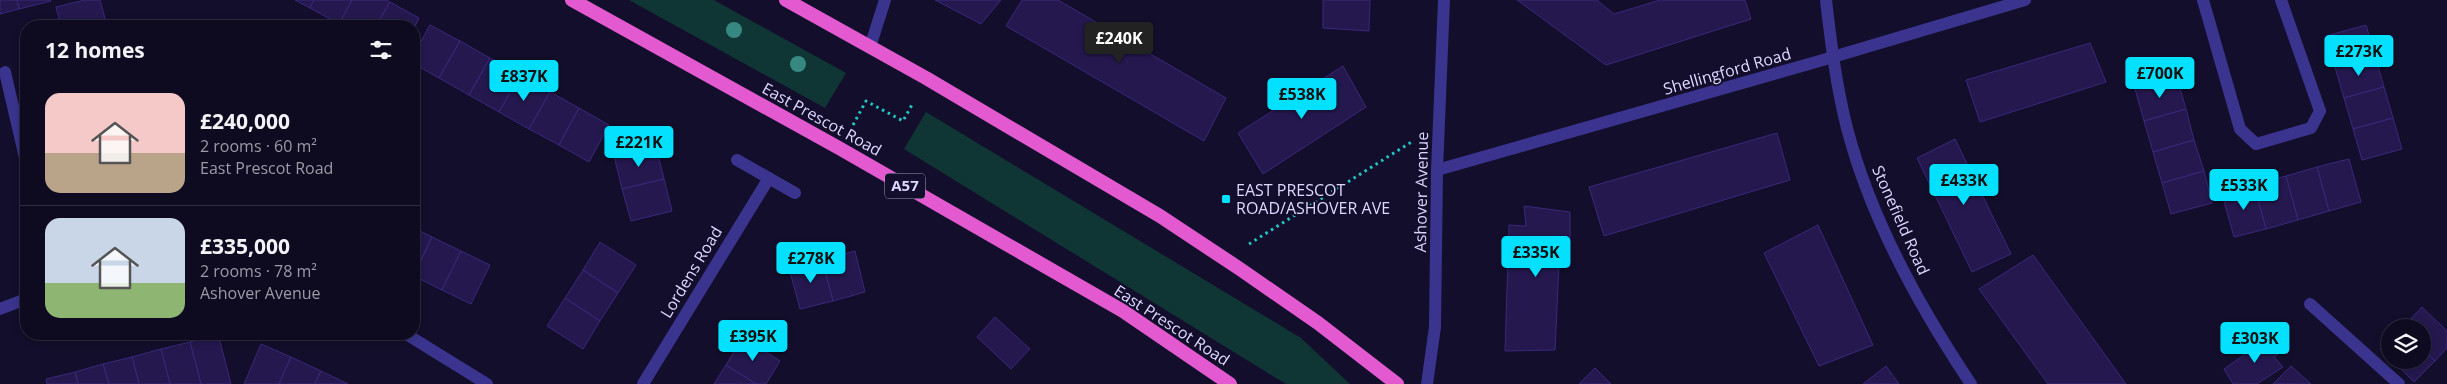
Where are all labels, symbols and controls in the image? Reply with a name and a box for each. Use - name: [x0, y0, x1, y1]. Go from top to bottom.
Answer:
- pin: £240K: [1084, 22, 1154, 64]
- text: £240K: [1095, 27, 1143, 49]
- pin: £273K: [2324, 34, 2394, 77]
- text: 12 homes: [45, 36, 145, 64]
- icon: filters: [367, 36, 395, 64]
- text: £273K: [2335, 40, 2383, 62]
- street label: Shellingford Road: [1661, 42, 1793, 100]
- pin: £700K: [2125, 56, 2195, 99]
- pin: £837K: [489, 59, 559, 102]
- text: £700K: [2136, 62, 2184, 84]
- text: £837K: [500, 65, 548, 87]
- street label: East Prescot Road: [758, 77, 886, 161]
- pin: £538K: [1267, 78, 1337, 120]
- text: £538K: [1278, 83, 1326, 105]
- text: £240,000: [200, 107, 290, 135]
- icon: home: [85, 113, 145, 173]
- pin: £221K: [604, 126, 674, 168]
- text: £221K: [615, 131, 663, 153]
- street label: Ashover Avenue: [1409, 132, 1433, 252]
- text: 2 rooms · 60 m²: [200, 135, 317, 157]
- text: East Prescot Road: [200, 157, 333, 179]
- street label: Stonefield Road: [1867, 162, 1935, 278]
- pin: £433K: [1929, 164, 1999, 206]
- pin: £533K: [2209, 168, 2279, 211]
- text: £433K: [1940, 169, 1988, 191]
- road number: A57: [885, 174, 925, 198]
- text: £533K: [2220, 174, 2268, 196]
- place label: EAST PRESCOT ROAD/ASHOVER AVE: [1236, 179, 1390, 219]
- marker: EAST PRESCOT ROAD/ASHOVER AVE: [1220, 193, 1232, 205]
- street label: Lordens Road: [655, 222, 727, 322]
- text: £335,000: [200, 232, 290, 260]
- pin: £335K: [1501, 236, 1571, 278]
- icon: home: [85, 238, 145, 298]
- text: £335K: [1512, 241, 1560, 263]
- pin: £278K: [776, 242, 846, 284]
- text: £278K: [787, 247, 835, 269]
- text: 2 rooms · 78 m²: [200, 260, 317, 282]
- street label: East Prescot Road: [1110, 279, 1234, 371]
- text: Ashover Avenue: [200, 282, 321, 304]
- map controls: [2381, 319, 2431, 369]
- button: layers: [2381, 319, 2431, 369]
- pin: £395K: [718, 320, 788, 362]
- pin: £303K: [2220, 322, 2290, 364]
- text: £395K: [729, 325, 777, 347]
- text: £303K: [2231, 327, 2279, 349]

